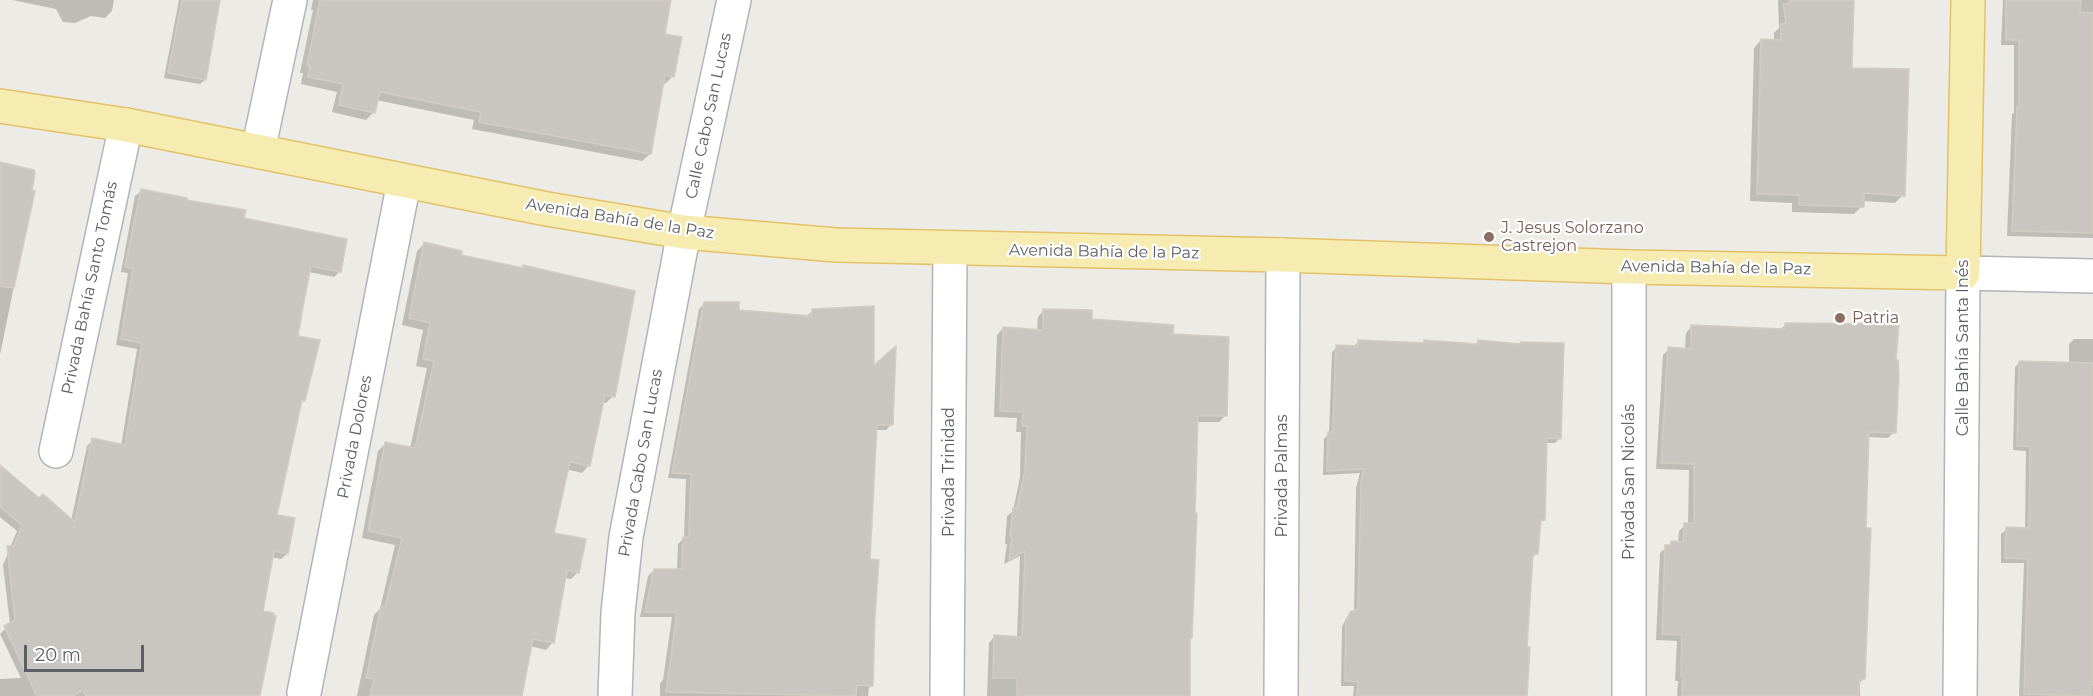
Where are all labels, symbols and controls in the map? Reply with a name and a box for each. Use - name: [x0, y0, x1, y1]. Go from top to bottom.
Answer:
- street label: Calle Cabo San Lucas: [682, 31, 736, 201]
- street label: Privada Bahía Santo Tomás: [58, 180, 122, 396]
- street label: Avenida Bahía de la Paz: [524, 195, 716, 243]
- place label: J. Jesus Solorzano Castrejon: [1501, 218, 1644, 256]
- marker: J. Jesus Solorzano Castrejon: [1482, 230, 1496, 244]
- street label: Avenida Bahía de la Paz: [1009, 241, 1199, 263]
- street label: Avenida Bahía de la Paz: [1621, 257, 1811, 279]
- street label: Calle Bahía Santa Inés: [1953, 260, 1973, 436]
- place label: Patria: [1852, 308, 1899, 328]
- marker: Patria: [1833, 311, 1847, 325]
- street label: Privada Cabo San Lucas: [615, 368, 667, 558]
- street label: Privada Dolores: [334, 374, 376, 500]
- street label: Privada San Nicolás: [1619, 404, 1639, 560]
- street label: Privada Trinidad: [939, 407, 959, 537]
- street label: Privada Palmas: [1272, 414, 1292, 538]
- scale bar: [27, 633, 147, 671]
- text: 20 m: [35, 644, 81, 666]

